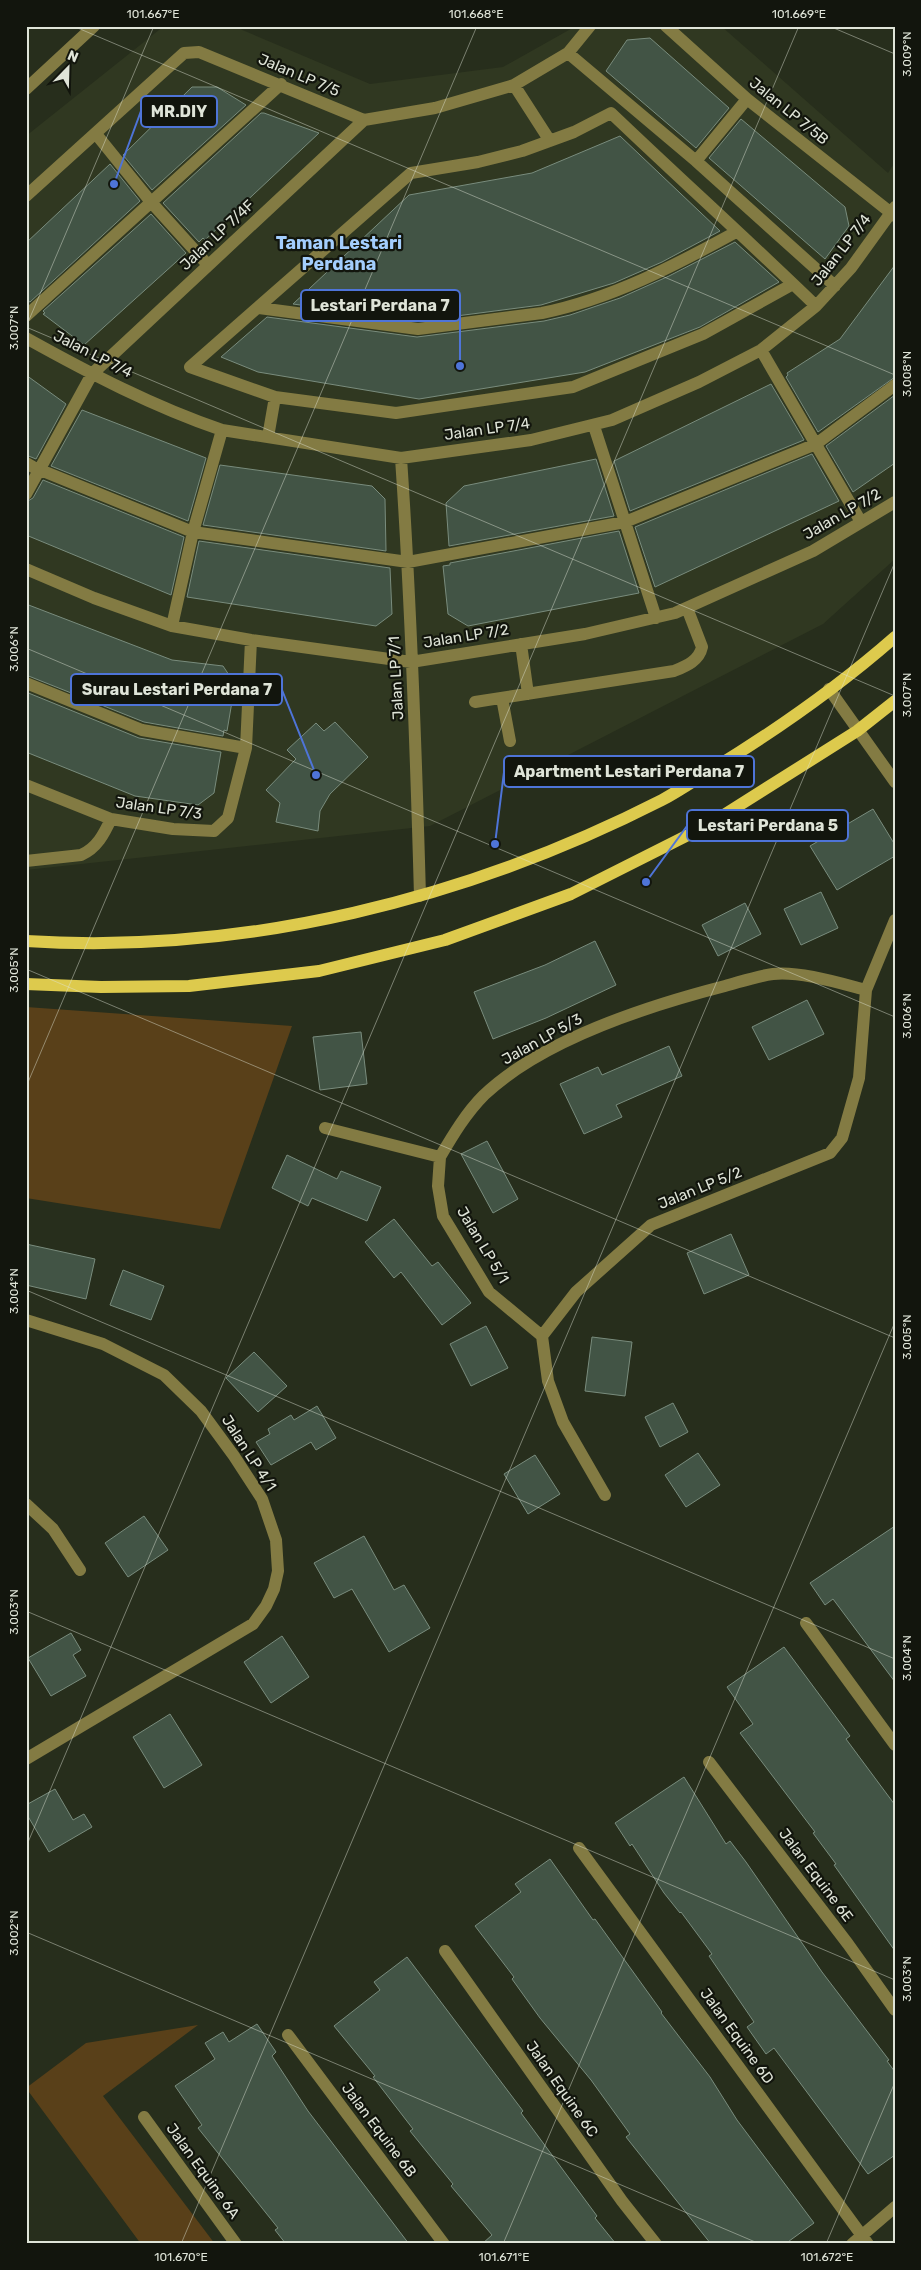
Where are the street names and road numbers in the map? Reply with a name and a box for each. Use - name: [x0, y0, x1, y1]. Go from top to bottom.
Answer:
- street label: Jalan LP 7/5: [256, 50, 342, 100]
- street label: Jalan LP 7/5B: [746, 74, 832, 148]
- street label: Jalan LP 7/4F: [176, 196, 258, 274]
- street label: Jalan LP 7/4: [807, 210, 875, 290]
- street label: Jalan LP 7/4: [50, 326, 136, 382]
- street label: Jalan LP 7/4: [443, 414, 531, 444]
- street label: Jalan LP 7/2: [800, 485, 884, 543]
- street label: Jalan LP 7/2: [422, 620, 510, 652]
- street label: Jalan LP 7/1: [385, 636, 407, 720]
- street label: Jalan LP 7/3: [115, 793, 203, 823]
- street label: Jalan LP 5/3: [499, 1010, 585, 1068]
- street label: Jalan LP 5/2: [656, 1163, 745, 1213]
- street label: Jalan LP 5/1: [453, 1203, 513, 1287]
- street label: Jalan LP 4/1: [218, 1412, 280, 1494]
- street label: Jalan Equine 6E: [775, 1825, 857, 1925]
- street label: Jalan Equine 6D: [696, 1985, 778, 2087]
- street label: Jalan Equine 6C: [522, 2037, 602, 2141]
- street label: Jalan Equine 6B: [338, 2079, 420, 2181]
- street label: Jalan Equine 6A: [162, 2120, 244, 2222]

